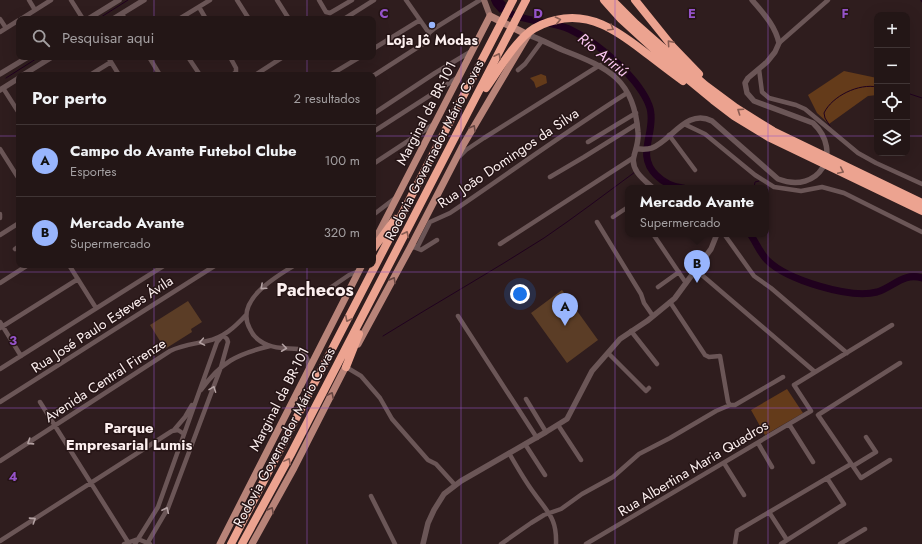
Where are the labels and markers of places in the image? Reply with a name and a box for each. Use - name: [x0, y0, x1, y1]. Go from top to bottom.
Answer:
- marker: Loja Jô Modas: [427, 20, 437, 30]
- place label: Loja Jô Modas: [386, 30, 478, 50]
- pin: B: [684, 250, 710, 283]
- pin: A: [552, 293, 578, 326]

